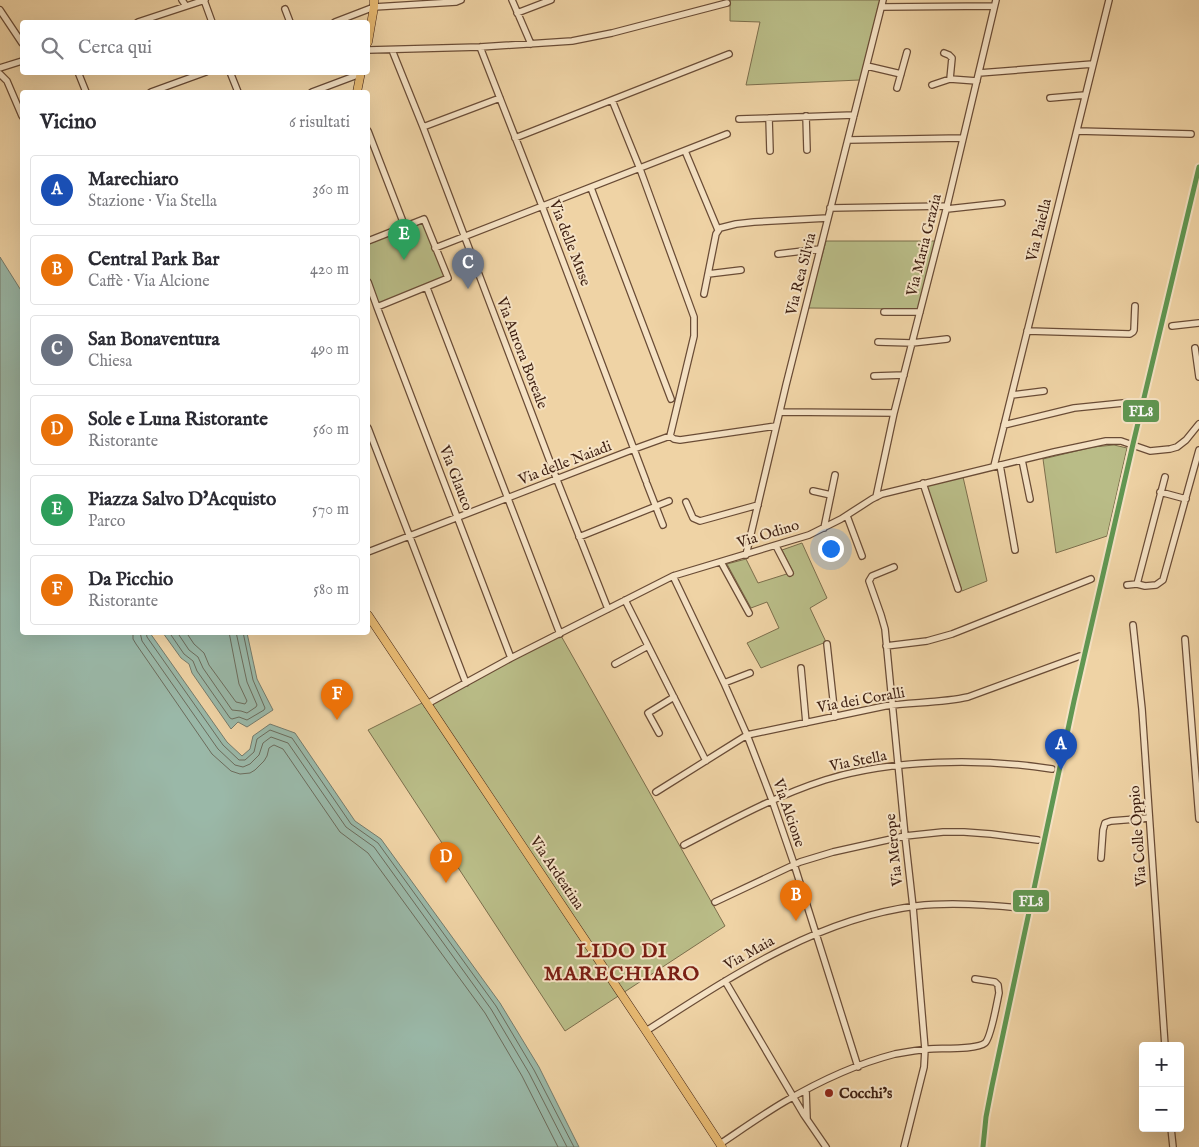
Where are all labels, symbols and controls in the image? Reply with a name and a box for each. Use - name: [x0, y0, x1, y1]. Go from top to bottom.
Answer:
- search box: [20, 20, 370, 75]
- icon: search: [38, 34, 66, 62]
- text: Cerca qui: [78, 36, 152, 60]
- text: Vicino: [40, 109, 96, 136]
- text: 6 risultati: [289, 113, 350, 133]
- text: Marechiaro: [88, 168, 179, 192]
- text: A: [52, 180, 62, 200]
- text: 360 m: [313, 180, 349, 200]
- street label: Via Maria Grazia: [902, 191, 946, 299]
- text: Stazione · Via Stella: [88, 192, 217, 212]
- street label: Via delle Muse: [545, 196, 595, 289]
- street label: Via Paiella: [1022, 196, 1056, 264]
- pin: E: [388, 219, 420, 260]
- street label: Via Rea Silvia: [781, 230, 821, 318]
- text: Central Park Bar: [88, 248, 219, 272]
- pin: C: [452, 248, 484, 289]
- text: B: [52, 260, 62, 280]
- text: 420 m: [310, 260, 349, 280]
- text: Caffè · Via Alcione: [88, 272, 210, 292]
- street label: Via Aurora Boreale: [492, 294, 552, 412]
- text: San Bonaventura: [88, 328, 220, 352]
- text: C: [51, 340, 63, 360]
- text: 490 m: [310, 340, 349, 360]
- text: Chiesa: [88, 352, 132, 372]
- line badge: FL8: [1122, 399, 1160, 423]
- text: FL8: [1129, 403, 1154, 421]
- text: Sole e Luna Ristorante: [88, 408, 268, 432]
- text: D: [51, 420, 63, 440]
- text: 560 m: [313, 420, 349, 440]
- text: Ristorante: [88, 432, 158, 452]
- street label: Via delle Naiadi: [515, 437, 614, 490]
- street label: Via Glauco: [435, 442, 477, 513]
- text: Piazza Salvo D'Acquisto: [88, 488, 276, 512]
- text: E: [51, 500, 63, 520]
- text: 570 m: [312, 500, 349, 520]
- text: Parco: [88, 512, 125, 532]
- street label: Via Odino: [734, 516, 801, 553]
- your location: [818, 536, 844, 562]
- text: Da Picchio: [88, 568, 173, 592]
- text: F: [52, 580, 62, 600]
- text: 580 m: [313, 580, 349, 600]
- text: Ristorante: [88, 592, 158, 612]
- pin: F: [321, 679, 353, 720]
- street label: Via dei Coralli: [815, 683, 906, 717]
- pin: A: [1045, 729, 1077, 770]
- street label: Via Stella: [827, 746, 889, 776]
- street label: Via Alcione: [768, 775, 810, 850]
- street label: Via Colle Oppio: [1125, 785, 1151, 888]
- street label: Via Merope: [881, 813, 907, 888]
- street label: Via Ardeatina: [525, 832, 589, 914]
- pin: D: [430, 842, 462, 883]
- pin: B: [780, 880, 812, 921]
- line badge: FL8: [1012, 889, 1050, 913]
- text: FL8: [1019, 893, 1044, 911]
- street label: Via Maia: [720, 931, 778, 975]
- district label: LIDO DI MARECHIARO: [544, 939, 700, 987]
- map controls: [1139, 1042, 1184, 1132]
- button: +: [1139, 1042, 1184, 1087]
- place label: Cocchi’s: [839, 1084, 893, 1103]
- marker: Cocchi’s: [823, 1087, 835, 1099]
- button: −: [1139, 1087, 1184, 1132]

